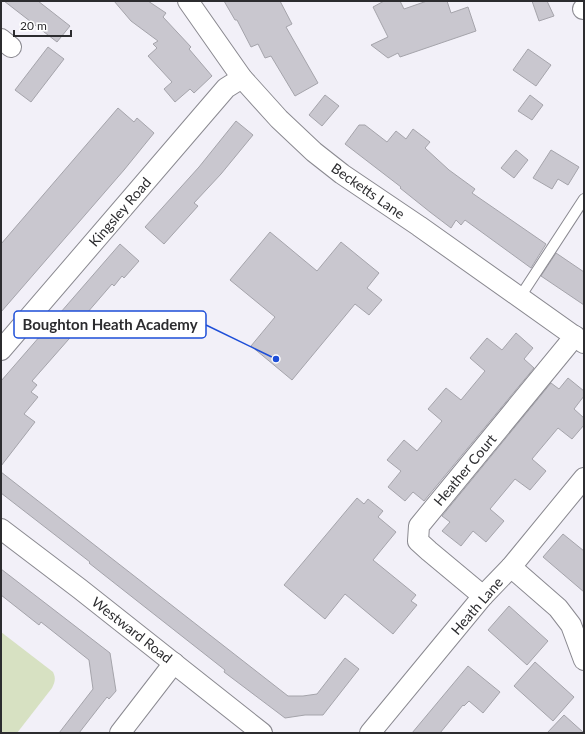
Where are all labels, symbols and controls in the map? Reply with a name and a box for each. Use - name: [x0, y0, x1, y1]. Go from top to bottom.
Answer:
- scale bar: [14, 12, 71, 38]
- text: 20 m: [20, 18, 47, 33]
- street label: Becketts Lane: [328, 159, 408, 222]
- street label: Kingsley Road: [85, 174, 154, 250]
- callout: Boughton Heath Academy: [14, 311, 206, 338]
- text: Boughton Heath Academy: [22, 315, 198, 333]
- street label: Heather Court: [430, 430, 500, 509]
- street label: Heath Lane: [447, 573, 506, 638]
- street label: Westward Road: [89, 593, 176, 666]

